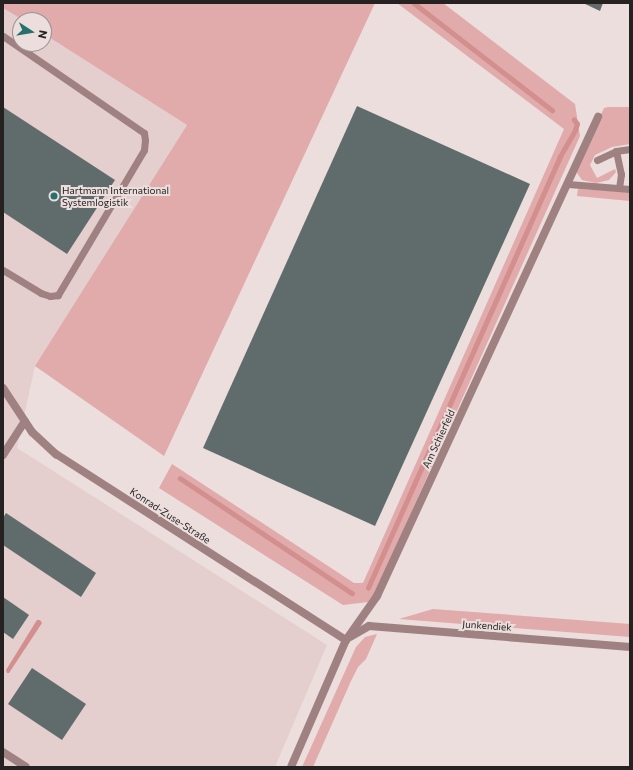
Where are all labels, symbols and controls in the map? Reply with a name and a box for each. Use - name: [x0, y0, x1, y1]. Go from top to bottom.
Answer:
- north arrow: [12, 12, 52, 52]
- text: N: [36, 29, 50, 40]
- place label: Hartmann International Systemlogistik: [62, 184, 169, 208]
- marker: Hartmann International Systemlogistik: [49, 191, 59, 201]
- street label: Am Schierfeld: [420, 408, 458, 470]
- street label: Konrad-Zuse-Straße: [128, 486, 212, 546]
- street label: Junkendiek: [462, 618, 512, 634]

